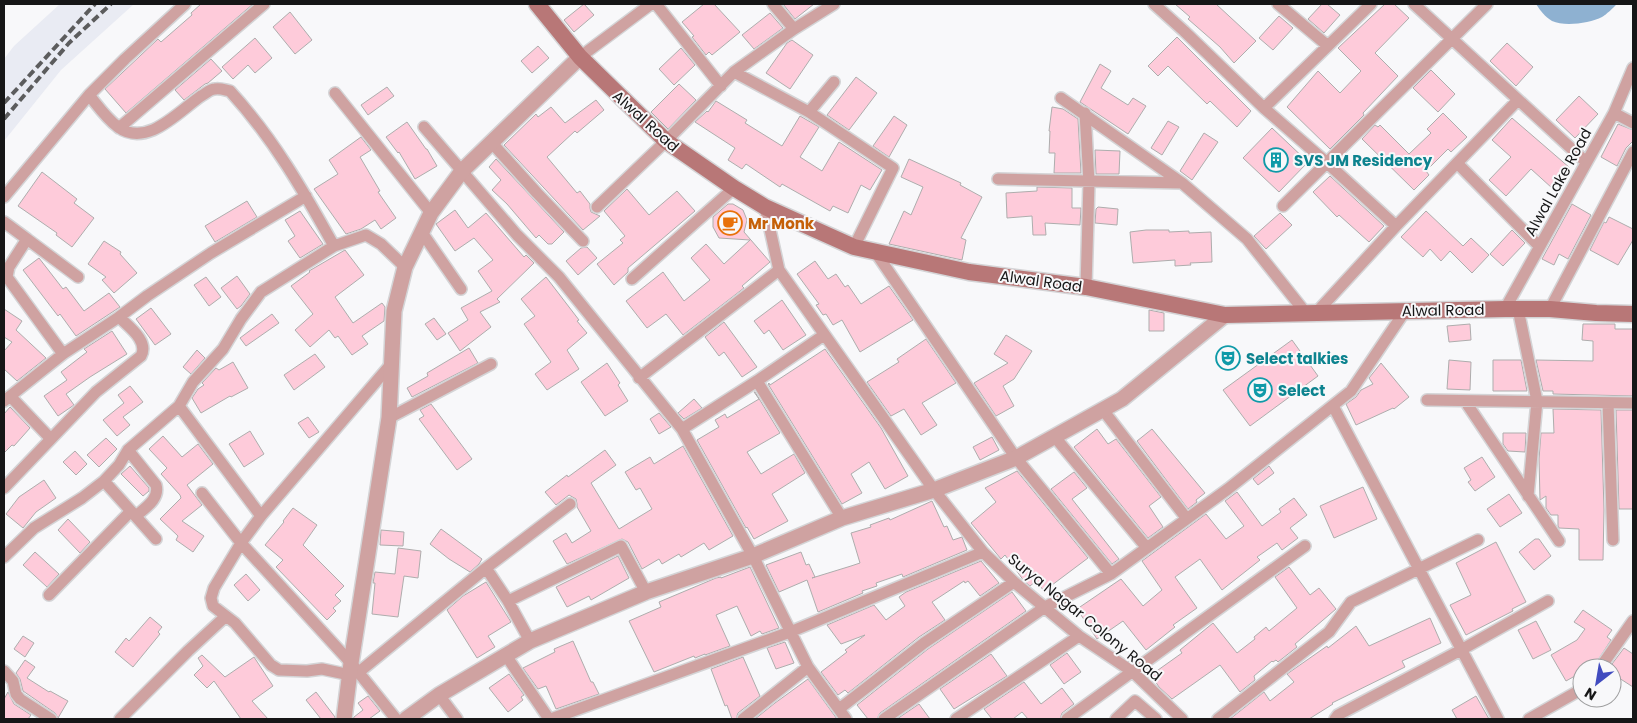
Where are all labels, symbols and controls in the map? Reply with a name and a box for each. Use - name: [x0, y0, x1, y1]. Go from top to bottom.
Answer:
- street label: Alwal Road: [608, 85, 684, 157]
- street label: Alwal Lake Road: [1520, 124, 1596, 240]
- building icon: SVS JM Residency: [1263, 147, 1289, 173]
- place label: SVS JM Residency: [1294, 150, 1433, 171]
- cafe icon: Mr Monk: [717, 210, 743, 236]
- place label: Mr Monk: [748, 213, 815, 234]
- street label: Alwal Road: [998, 265, 1084, 297]
- street label: Alwal Road: [1401, 299, 1485, 321]
- theatre icon: Select talkies: [1215, 345, 1241, 371]
- place label: Select talkies: [1246, 348, 1348, 369]
- theatre icon: Select: [1247, 377, 1273, 403]
- place label: Select: [1278, 380, 1325, 401]
- street label: Surya Nagar Colony Road: [1004, 548, 1166, 686]
- north arrow: [1572, 658, 1622, 708]
- text: N: [1581, 683, 1600, 705]

